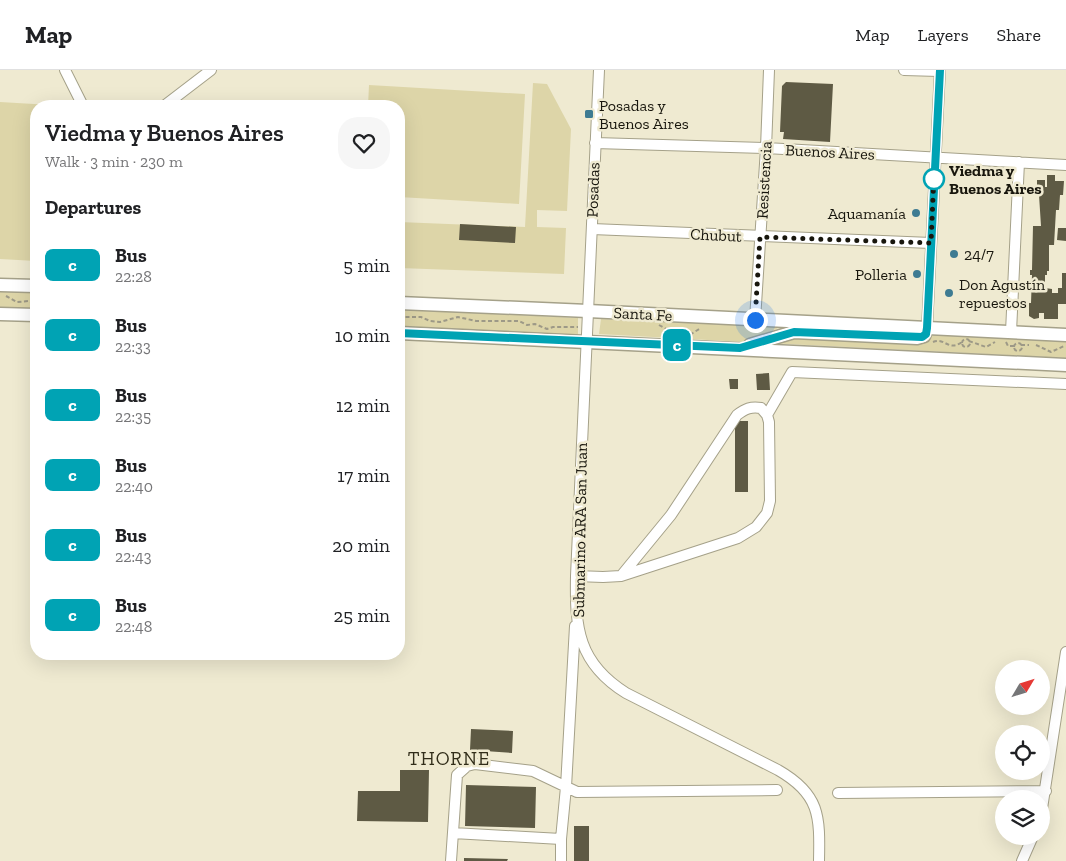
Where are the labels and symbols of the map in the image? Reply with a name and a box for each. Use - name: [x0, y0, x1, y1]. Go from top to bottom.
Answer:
- place label: Posadas y Buenos Aires: [599, 96, 689, 133]
- marker: Posadas y Buenos Aires: [583, 108, 595, 120]
- street label: Resistencia: [752, 140, 776, 219]
- street label: Buenos Aires: [785, 140, 875, 164]
- place label: Viedma y Buenos Aires: [949, 161, 1042, 198]
- street label: Posadas: [583, 162, 603, 218]
- marker: Viedma y Buenos Aires: [923, 168, 945, 190]
- place label: Aquamanía: [828, 204, 906, 223]
- marker: Aquamanía: [910, 207, 922, 219]
- street label: Chubut: [690, 224, 742, 246]
- place label: 24/7: [964, 245, 994, 264]
- marker: 24/7: [948, 248, 960, 260]
- place label: Polleria: [855, 265, 907, 284]
- marker: Polleria: [911, 268, 923, 280]
- place label: Don Agustín repuestos: [959, 275, 1046, 312]
- marker: Don Agustín repuestos: [943, 287, 955, 299]
- street label: Santa Fe: [613, 303, 673, 325]
- your location: [743, 308, 768, 333]
- line badge: c: [661, 329, 693, 361]
- street label: Submarino ARA San Juan: [569, 442, 591, 617]
- north arrow: [995, 660, 1050, 715]
- district label: THORNE: [408, 747, 490, 770]

